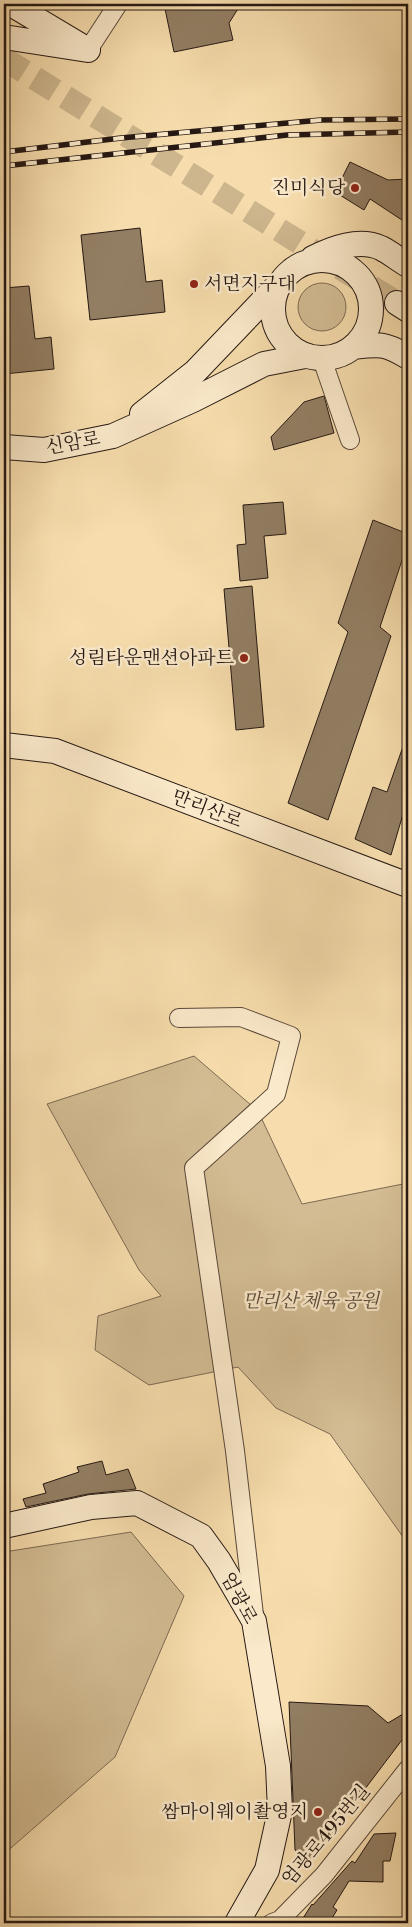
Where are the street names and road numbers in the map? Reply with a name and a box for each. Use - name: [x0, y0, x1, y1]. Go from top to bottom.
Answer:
- street label: 신암로: [44, 426, 102, 460]
- street label: 만리산로: [168, 785, 246, 833]
- street label: 엄광로: [215, 1568, 263, 1628]
- street label: 엄광로495번길: [277, 1779, 375, 1891]

